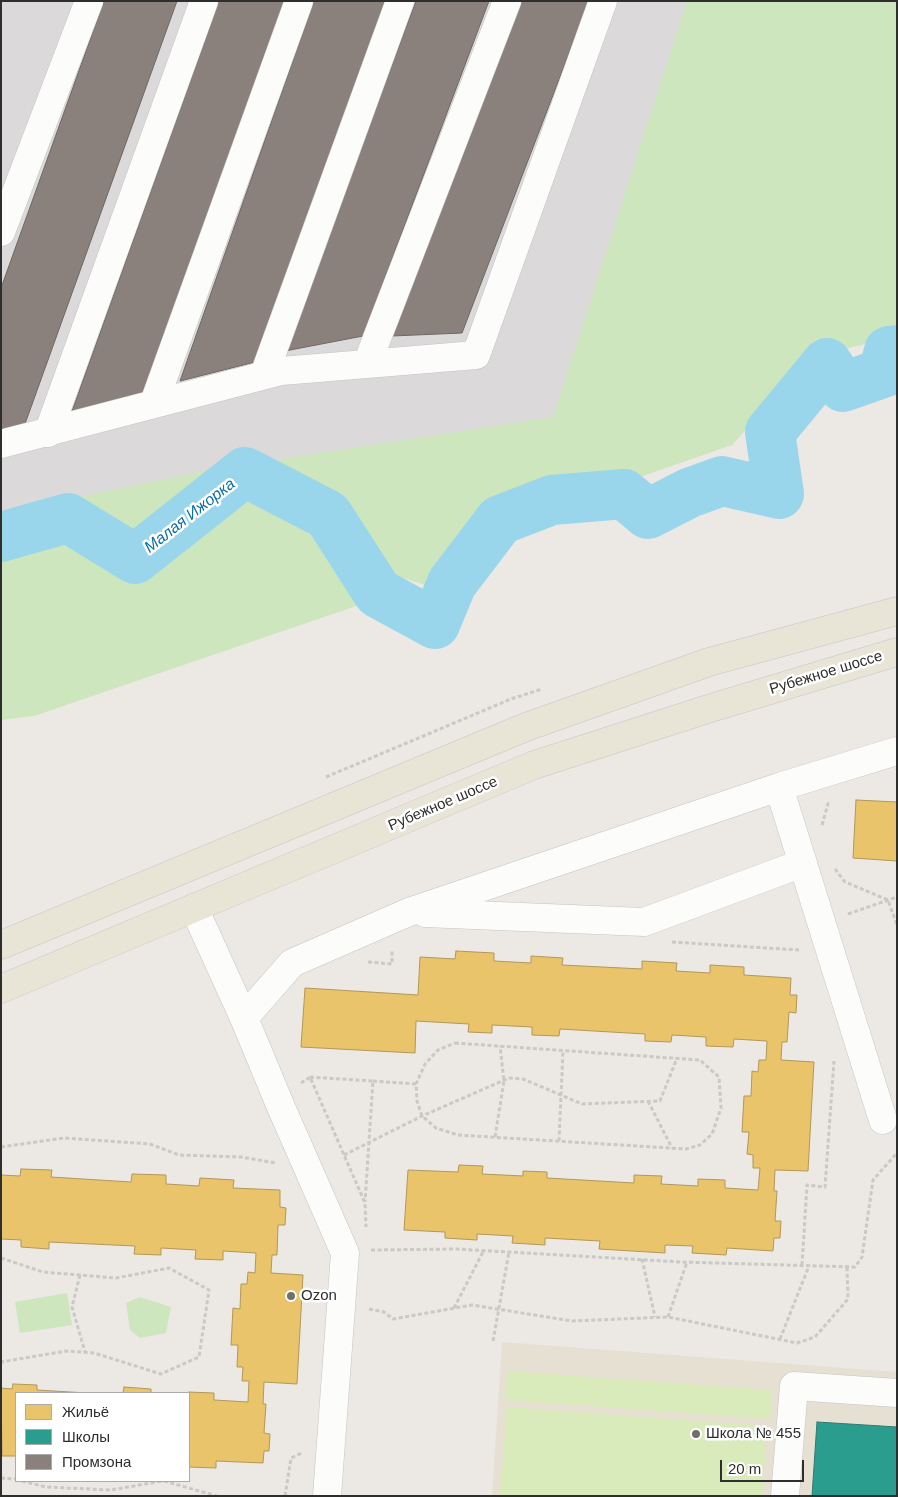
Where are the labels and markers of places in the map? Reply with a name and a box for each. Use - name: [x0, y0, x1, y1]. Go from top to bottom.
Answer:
- place label: Ozon: [301, 1287, 337, 1305]
- marker: Ozon: [285, 1290, 297, 1302]
- place label: Школа № 455: [706, 1425, 801, 1443]
- marker: Школа № 455: [690, 1428, 702, 1440]

